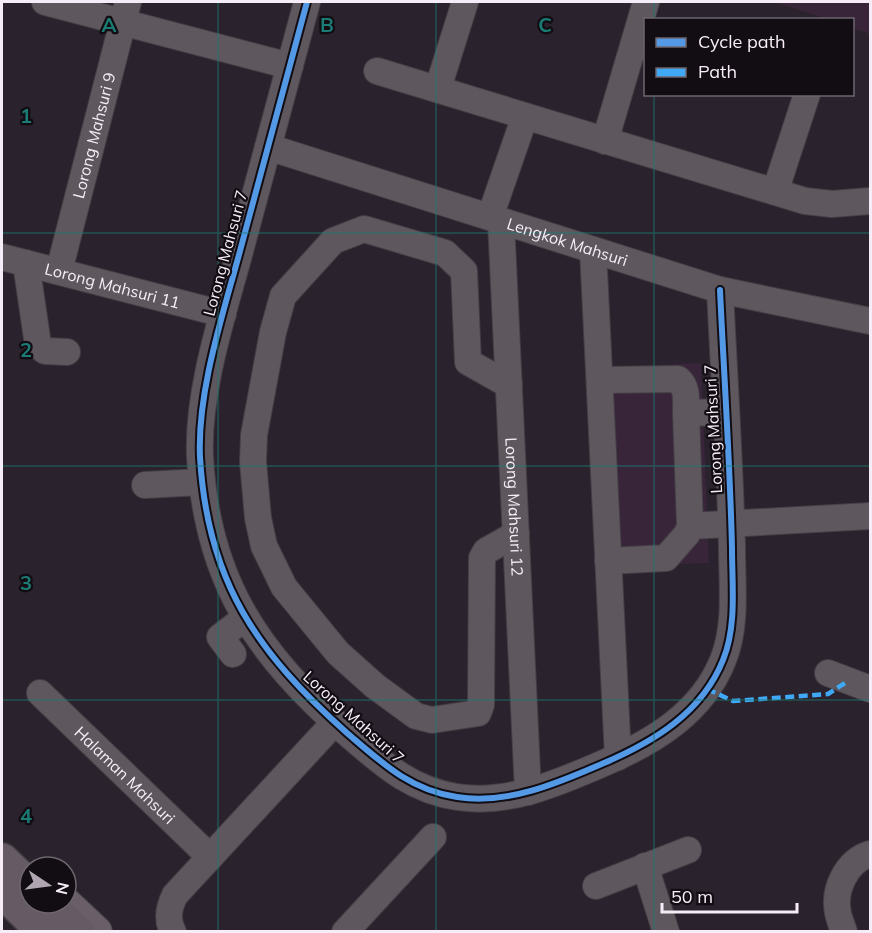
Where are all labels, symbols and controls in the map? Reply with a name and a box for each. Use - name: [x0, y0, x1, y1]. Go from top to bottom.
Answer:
- text: A: [102, 12, 117, 37]
- text: B: [320, 12, 334, 37]
- text: C: [538, 12, 552, 37]
- legend: [644, 18, 854, 96]
- text: Cycle path: [698, 30, 785, 53]
- text: Path: [698, 60, 737, 83]
- street label: Lorong Mahsuri 9: [68, 70, 120, 200]
- text: 1: [20, 103, 32, 128]
- street label: Lorong Mahsuri 7: [199, 188, 251, 318]
- street label: Lengkok Mahsuri: [505, 213, 630, 270]
- street label: Lorong Mahsuri 11: [43, 258, 182, 312]
- text: 2: [20, 337, 32, 362]
- street label: Lorong Mahsuri 7: [700, 364, 726, 494]
- street label: Lorong Mahsuri 12: [501, 437, 528, 576]
- text: 3: [20, 570, 32, 595]
- street label: Lorong Mahsuri 7: [299, 666, 409, 768]
- street label: Halaman Mahsuri: [70, 722, 179, 828]
- text: 4: [20, 803, 32, 828]
- north arrow: [18, 855, 78, 915]
- scale bar: [662, 876, 797, 914]
- text: N: [52, 880, 74, 897]
- text: 50 m: [671, 885, 713, 908]

